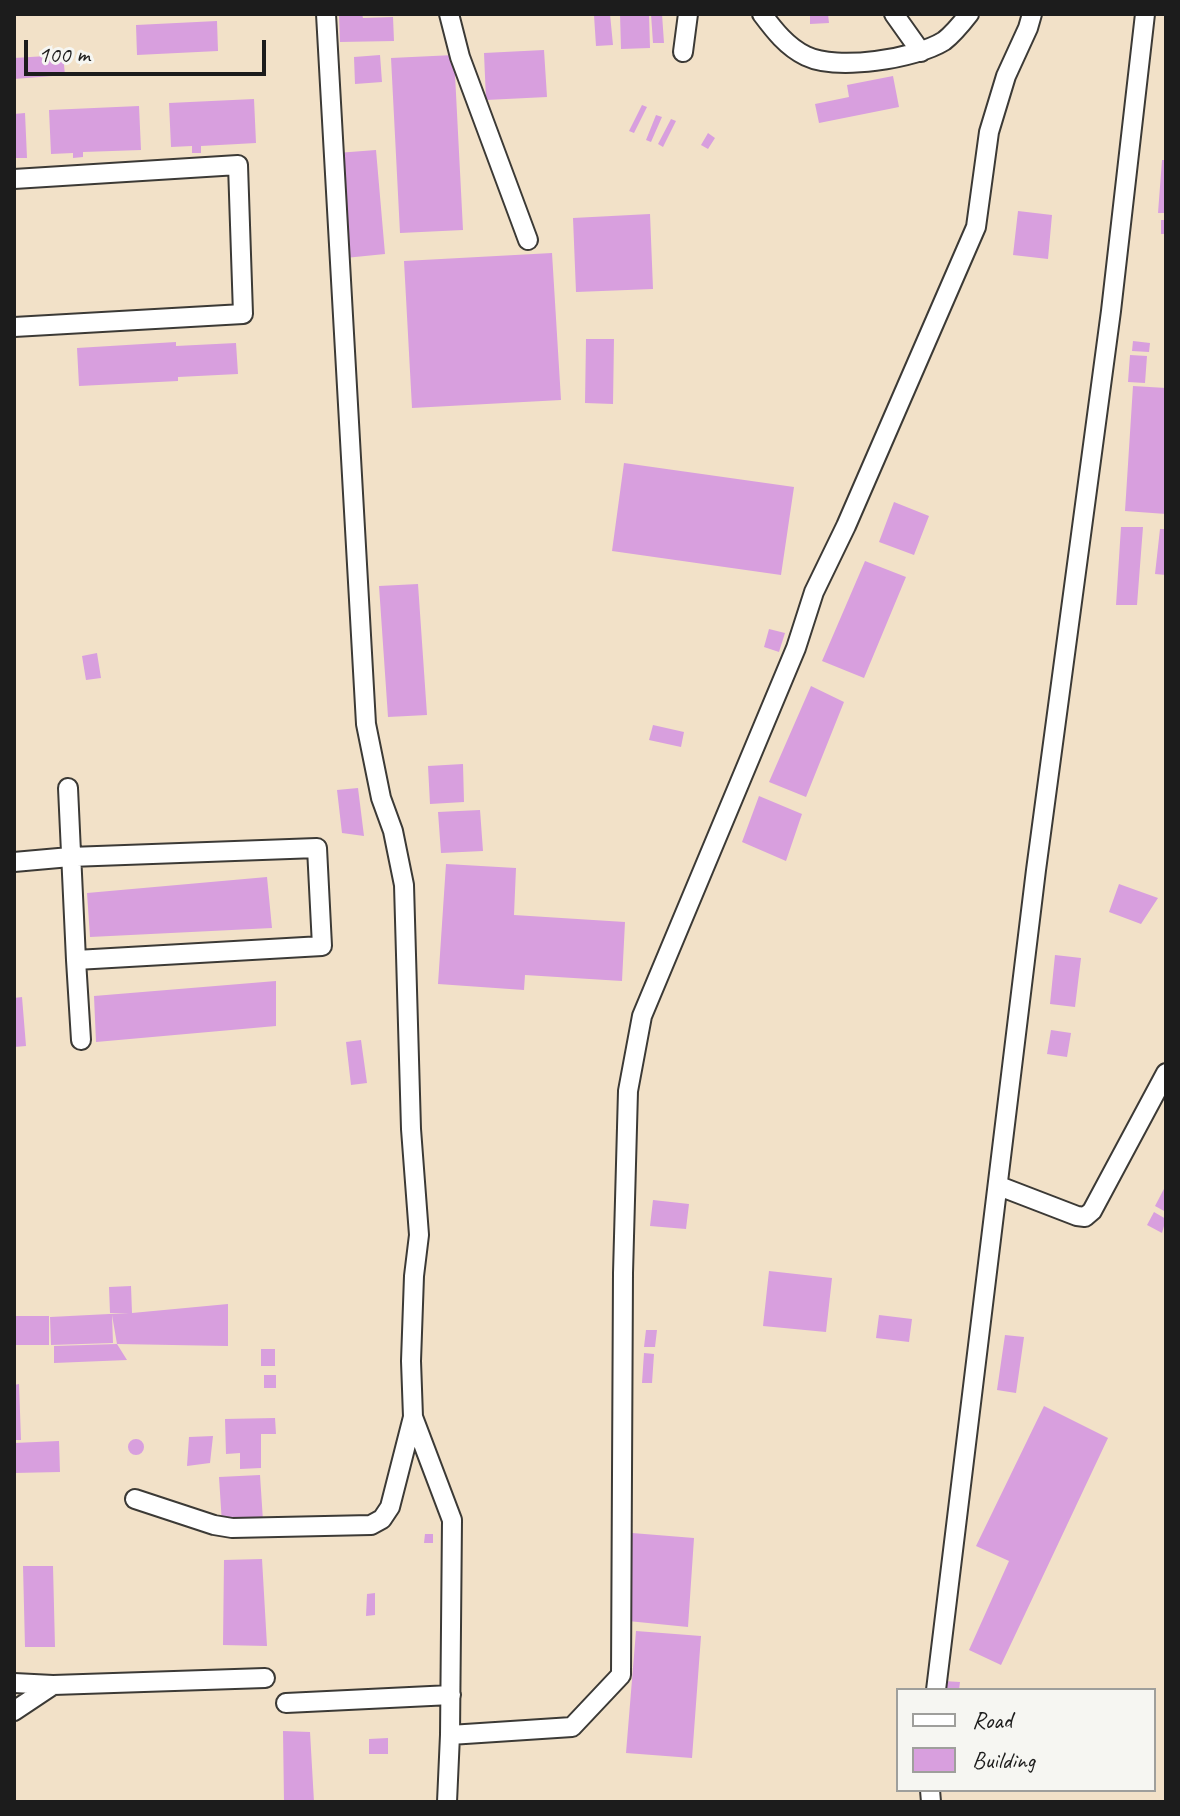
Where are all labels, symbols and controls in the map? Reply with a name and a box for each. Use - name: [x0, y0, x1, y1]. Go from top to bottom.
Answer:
- scale bar: [28, 24, 270, 74]
- text: 100 m: [38, 39, 90, 69]
- legend: [896, 1688, 1156, 1792]
- text: Road: [972, 1705, 1012, 1735]
- text: Building: [972, 1745, 1035, 1775]

